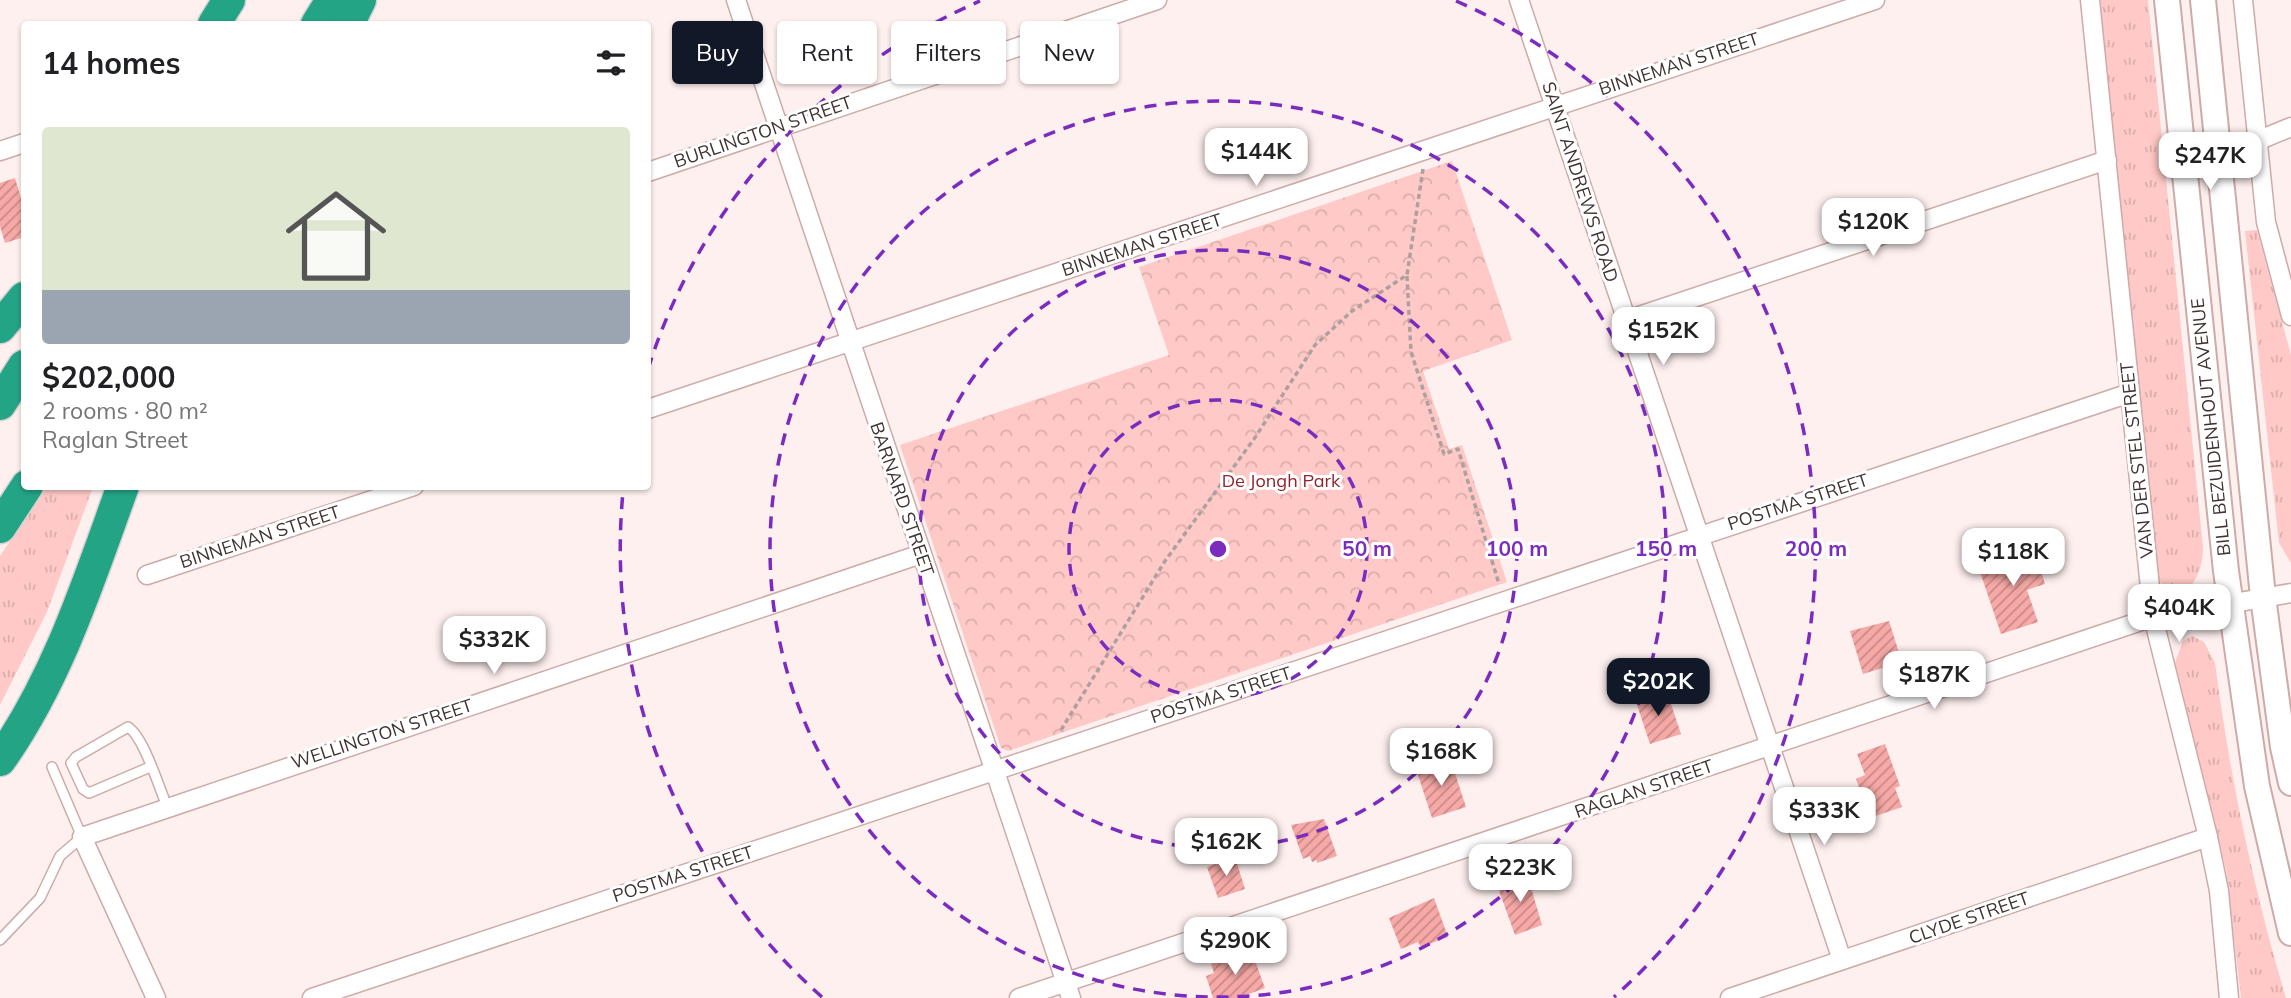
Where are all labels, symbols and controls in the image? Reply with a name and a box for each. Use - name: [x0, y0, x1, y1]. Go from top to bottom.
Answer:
- chip: Buy: [672, 21, 763, 84]
- chip: Rent: [777, 21, 877, 84]
- chip: Filters: [891, 21, 1006, 84]
- chip: New: [1020, 21, 1119, 84]
- street label: BINNEMAN STREET: [1596, 27, 1762, 100]
- text: 14 homes: [42, 44, 181, 82]
- icon: filters: [592, 44, 630, 82]
- street label: SAINT ANDREWS ROAD: [1537, 79, 1624, 285]
- street label: BURLINGTON STREET: [671, 90, 855, 173]
- pin: $144K: [1207, 128, 1305, 188]
- pin: $247K: [2161, 132, 2259, 192]
- text: $144K: [1221, 136, 1291, 165]
- text: $247K: [2175, 140, 2245, 169]
- icon: home: [273, 173, 399, 299]
- pin: $120K: [1824, 198, 1922, 258]
- text: $120K: [1838, 206, 1908, 235]
- street label: BINNEMAN STREET: [1059, 208, 1225, 281]
- street label: BILL BEZUIDENHOUT AVENUE: [2186, 297, 2235, 557]
- pin: $152K: [1614, 308, 1712, 367]
- text: $152K: [1628, 315, 1698, 344]
- text: $202,000: [42, 358, 175, 396]
- street label: VAN DER STEL STREET: [2115, 361, 2158, 559]
- text: 2 rooms · 80 m²: [42, 396, 208, 425]
- street label: BARNARD STREET: [865, 419, 940, 579]
- text: Raglan Street: [42, 425, 188, 454]
- street label: POSTMA STREET: [1725, 468, 1871, 535]
- park label: De Jongh Park: [1222, 469, 1341, 492]
- street label: BINNEMAN STREET: [177, 500, 343, 573]
- pin: $118K: [1964, 528, 2062, 588]
- text: 50 m: [1342, 535, 1392, 561]
- text: 100 m: [1486, 535, 1548, 561]
- text: 150 m: [1635, 535, 1697, 561]
- text: 200 m: [1785, 535, 1847, 561]
- text: $118K: [1978, 536, 2048, 565]
- centre of rings: [1206, 537, 1230, 561]
- pin: $404K: [2130, 584, 2228, 644]
- text: $404K: [2144, 592, 2214, 621]
- pin: $332K: [445, 616, 543, 676]
- text: $332K: [459, 624, 529, 653]
- pin: $187K: [1885, 652, 1983, 711]
- pin: $202K: [1609, 658, 1707, 718]
- text: $187K: [1899, 659, 1969, 688]
- street label: POSTMA STREET: [1148, 661, 1294, 728]
- text: $202K: [1623, 666, 1693, 695]
- street label: WELLINGTON STREET: [288, 693, 476, 774]
- pin: $168K: [1392, 728, 1490, 788]
- text: $168K: [1406, 736, 1476, 765]
- street label: RAGLAN STREET: [1571, 754, 1716, 823]
- pin: $333K: [1775, 788, 1873, 847]
- text: $333K: [1789, 795, 1859, 824]
- pin: $162K: [1177, 818, 1275, 878]
- text: $162K: [1191, 826, 1261, 855]
- street label: POSTMA STREET: [610, 840, 756, 907]
- pin: $223K: [1471, 844, 1569, 904]
- text: $223K: [1485, 852, 1555, 881]
- street label: CLYDE STREET: [1906, 886, 2032, 949]
- pin: $290K: [1186, 918, 1284, 977]
- text: $290K: [1200, 925, 1270, 954]

